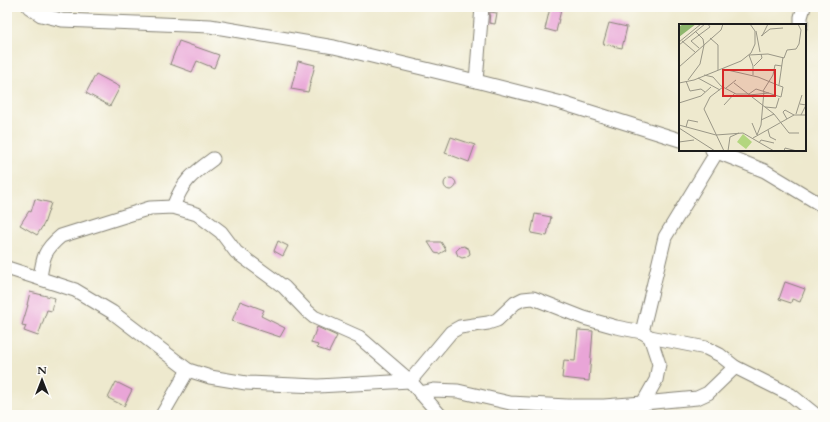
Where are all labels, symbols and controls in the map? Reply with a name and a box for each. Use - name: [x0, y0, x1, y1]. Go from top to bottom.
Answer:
- inset map: [679, 24, 806, 151]
- north arrow: [22, 360, 62, 400]
- text: N: [37, 363, 47, 378]

